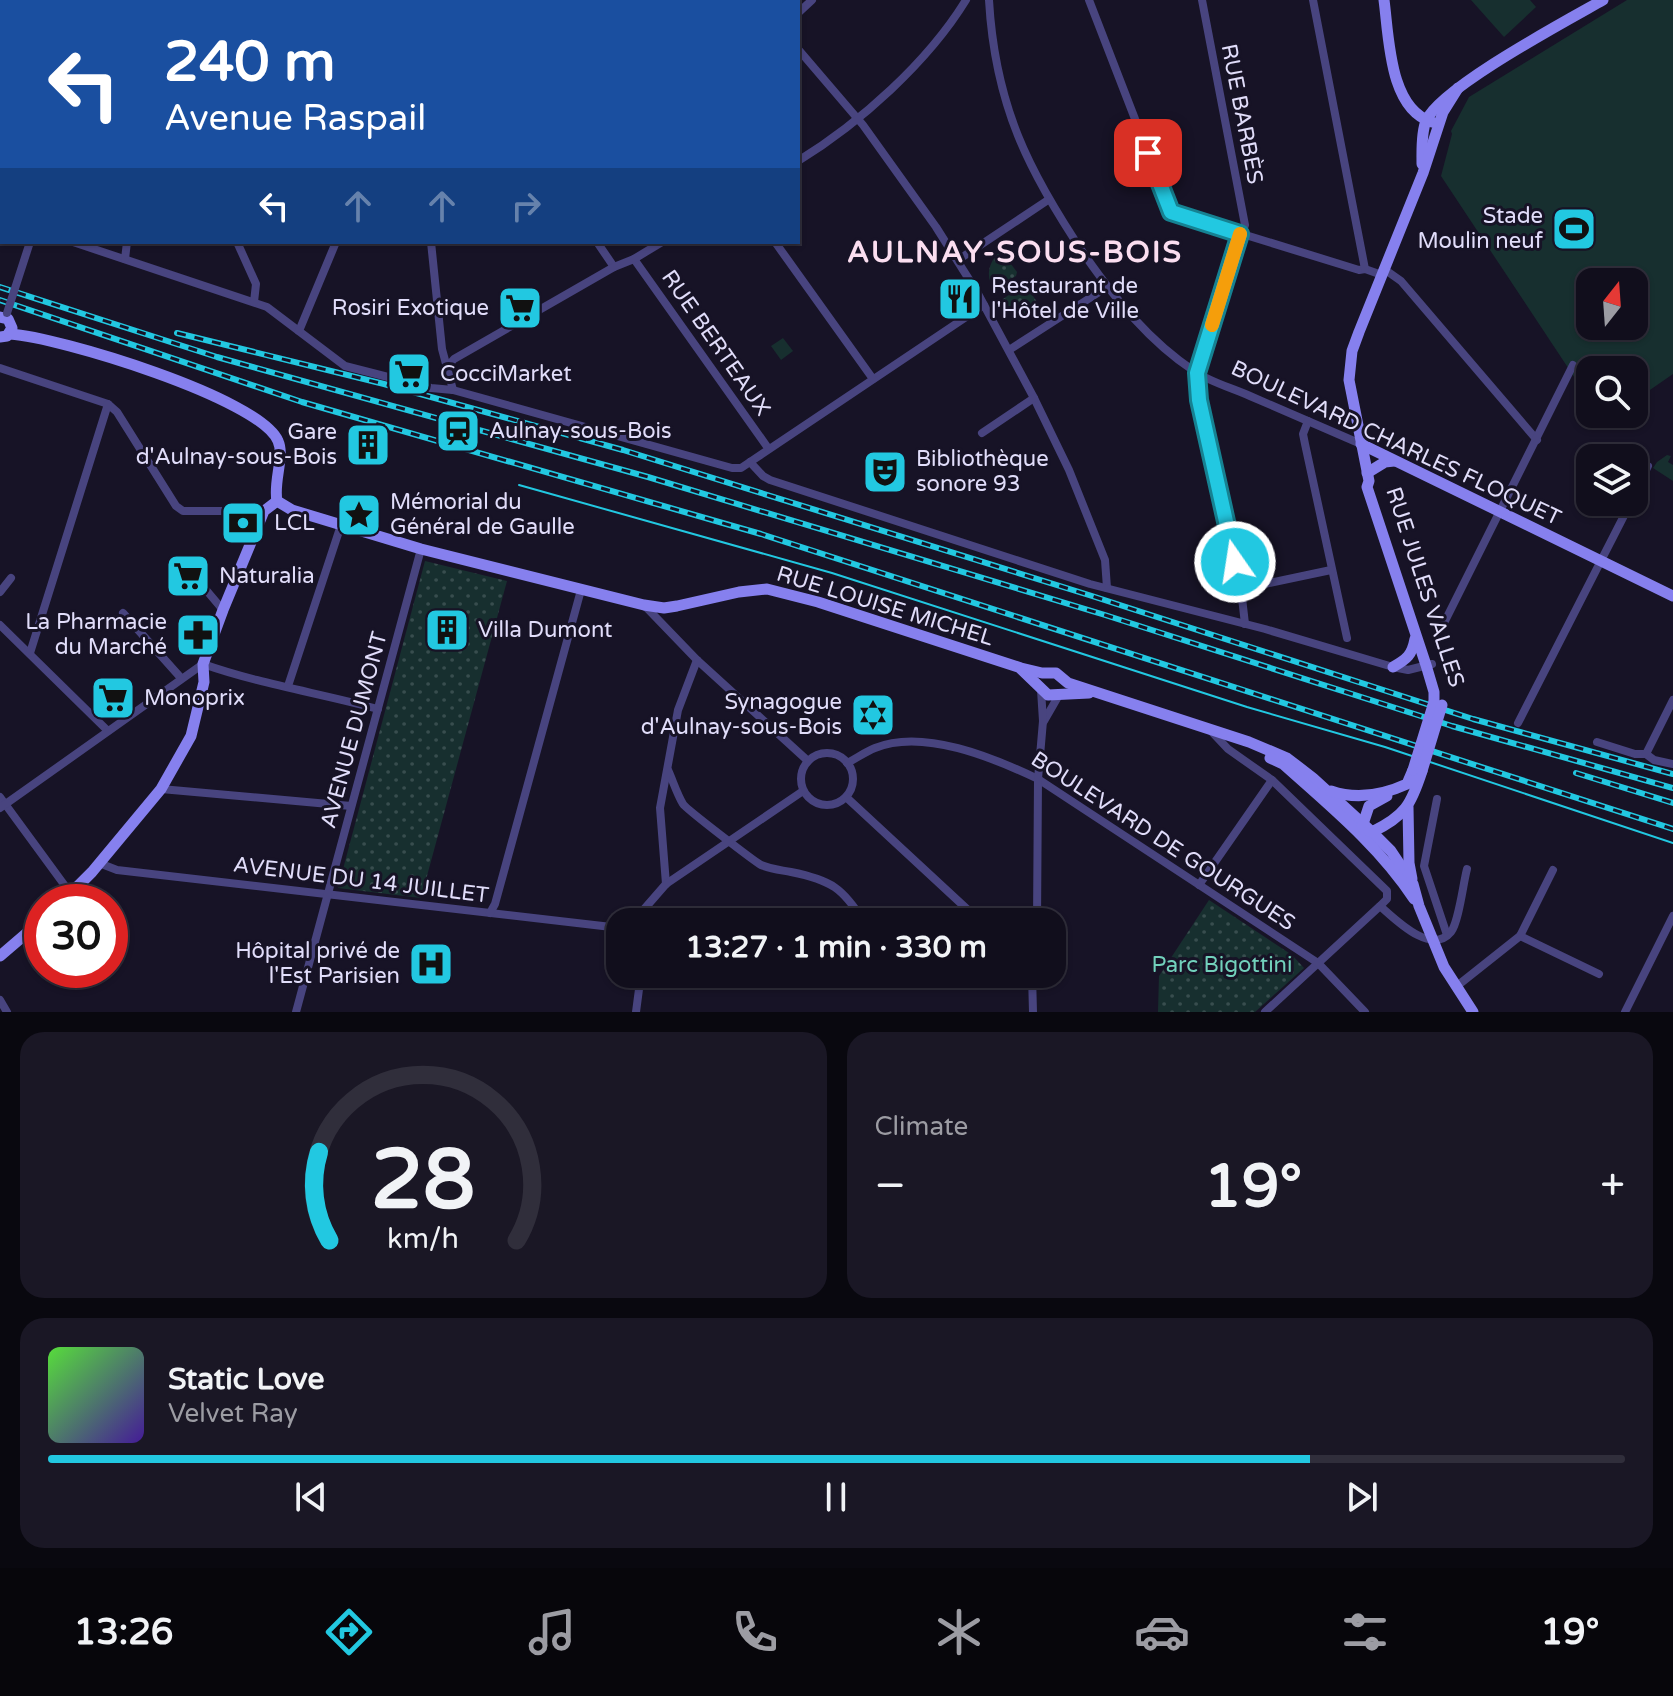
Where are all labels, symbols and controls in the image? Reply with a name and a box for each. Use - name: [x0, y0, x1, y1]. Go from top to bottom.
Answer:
- text: 240 m: [164, 29, 335, 96]
- icon: left: [32, 32, 136, 136]
- street label: RUE BARBÈS: [1216, 42, 1269, 186]
- text: Avenue Raspail: [164, 97, 426, 140]
- pin: [1114, 119, 1182, 187]
- icon: arrive: [1126, 131, 1170, 175]
- icon: left: [252, 184, 296, 228]
- icon: ahead: [336, 184, 380, 228]
- icon: ahead: [420, 184, 464, 228]
- icon: right: [504, 184, 548, 228]
- place label: Stade Moulin neuf: [1418, 203, 1544, 254]
- sports icon: Stade Moulin neuf: [1550, 205, 1598, 253]
- district label: AULNAY-SOUS-BOIS: [847, 234, 1183, 271]
- street label: RUE BERTEAUX: [656, 265, 776, 421]
- north arrow: [1576, 268, 1648, 340]
- map controls: [1576, 268, 1648, 516]
- place label: Restaurant de l'Hôtel de Ville: [991, 273, 1139, 324]
- restaurant icon: Restaurant de l'Hôtel de Ville: [936, 275, 984, 323]
- supermarket icon: Rosiri Exotique: [496, 284, 544, 332]
- place label: Rosiri Exotique: [332, 295, 489, 321]
- supermarket icon: CocciMarket: [385, 350, 433, 398]
- street label: BOULEVARD CHARLES FLOQUET: [1227, 355, 1566, 531]
- button: search: [1576, 356, 1648, 428]
- place label: CocciMarket: [440, 361, 572, 387]
- station icon: Aulnay-sous-Bois: [434, 407, 482, 455]
- place label: Aulnay-sous-Bois: [489, 418, 672, 444]
- place label: Gare d'Aulnay-sous-Bois: [136, 419, 337, 470]
- building icon: Gare d'Aulnay-sous-Bois: [344, 421, 392, 469]
- button: layers: [1576, 444, 1648, 516]
- place label: Bibliothèque sonore 93: [916, 446, 1049, 497]
- theatre icon: Bibliothèque sonore 93: [861, 448, 909, 496]
- street label: RUE JULES VALLES: [1380, 484, 1470, 690]
- place label: Mémorial du Général de Gaulle: [390, 489, 575, 540]
- place icon: Mémorial du Général de Gaulle: [335, 491, 383, 539]
- bank icon: LCL: [219, 499, 267, 547]
- place label: LCL: [274, 510, 315, 536]
- position arrow: [1193, 520, 1277, 604]
- supermarket icon: Naturalia: [164, 552, 212, 600]
- street label: RUE LOUISE MICHEL: [774, 561, 997, 651]
- place label: Naturalia: [219, 563, 315, 589]
- building icon: Villa Dumont: [423, 606, 471, 654]
- place label: La Pharmacie du Marché: [25, 609, 167, 660]
- pharmacy icon: La Pharmacie du Marché: [174, 611, 222, 659]
- place label: Villa Dumont: [478, 617, 612, 643]
- street label: AVENUE DUMONT: [315, 628, 393, 831]
- supermarket icon: Monoprix: [89, 674, 137, 722]
- place label: Monoprix: [144, 685, 245, 711]
- place label: Synagogue d'Aulnay-sous-Bois: [641, 689, 842, 740]
- synagogue icon: Synagogue d'Aulnay-sous-Bois: [849, 691, 897, 739]
- street label: BOULEVARD DE GOURGUES: [1026, 746, 1300, 936]
- street label: AVENUE DU 14 JUILLET: [232, 851, 491, 909]
- speed limit sign: 30: [24, 884, 128, 988]
- text: 13:27 · 1 min · 330 m: [685, 929, 987, 966]
- place label: Hôpital privé de l'Est Parisien: [235, 938, 400, 989]
- hospital icon: Hôpital privé de l'Est Parisien: [407, 940, 455, 988]
- park label: Parc Bigottini: [1152, 952, 1293, 978]
- text: Climate: [875, 1111, 968, 1142]
- text: 28: [371, 1131, 475, 1231]
- text: 19°: [1204, 1151, 1302, 1223]
- text: −: [875, 1160, 906, 1213]
- text: +: [1600, 1160, 1625, 1213]
- text: km/h: [387, 1222, 459, 1256]
- text: Static Love: [168, 1361, 324, 1398]
- text: Velvet Ray: [168, 1398, 298, 1429]
- icon: previous: [289, 1475, 333, 1519]
- icon: pause: [814, 1475, 858, 1519]
- icon: next: [1340, 1475, 1384, 1519]
- icon: directions: [321, 1604, 377, 1660]
- icon: music: [524, 1604, 580, 1660]
- icon: phone: [727, 1604, 783, 1660]
- icon: climate: [931, 1604, 987, 1660]
- icon: car: [1134, 1604, 1190, 1660]
- icon: filters: [1337, 1604, 1393, 1660]
- text: 13:26: [74, 1611, 173, 1654]
- text: 19°: [1541, 1611, 1599, 1654]

